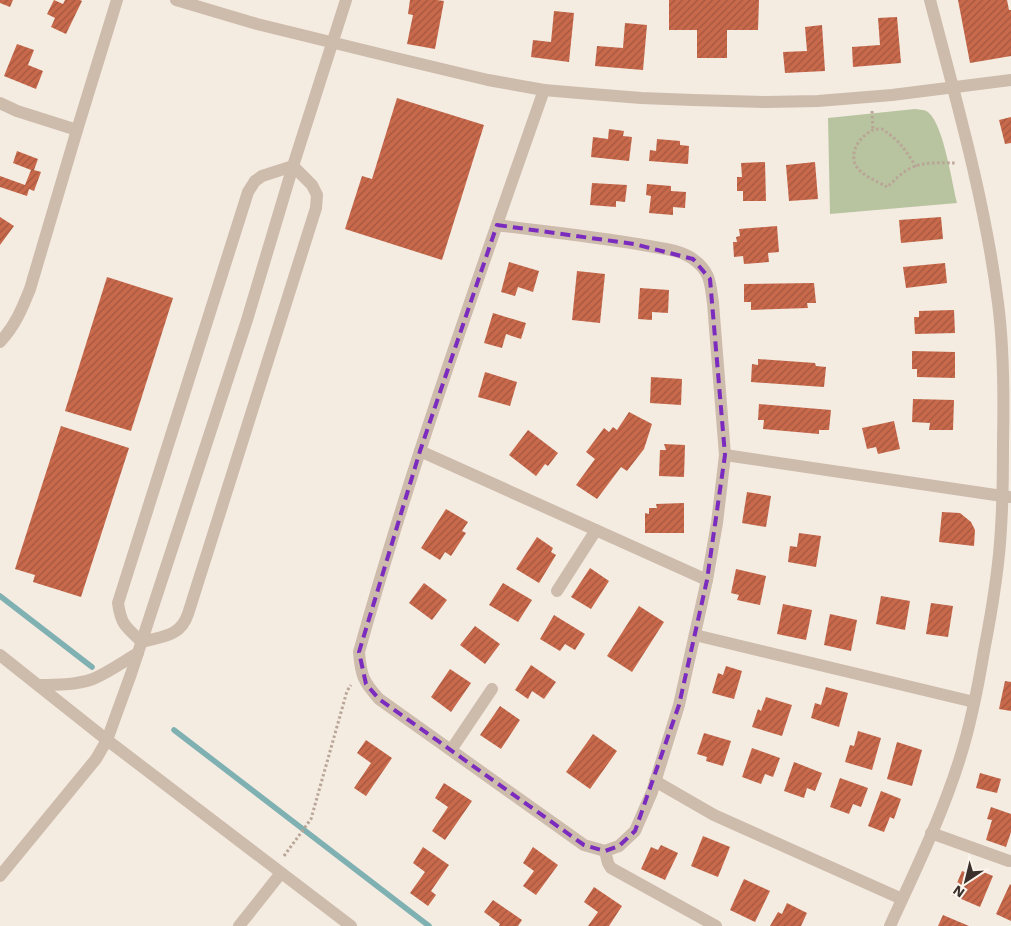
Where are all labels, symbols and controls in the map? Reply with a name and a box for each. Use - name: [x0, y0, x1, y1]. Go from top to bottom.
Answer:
- north arrow: [941, 856, 991, 906]
- text: N: [950, 882, 967, 901]

